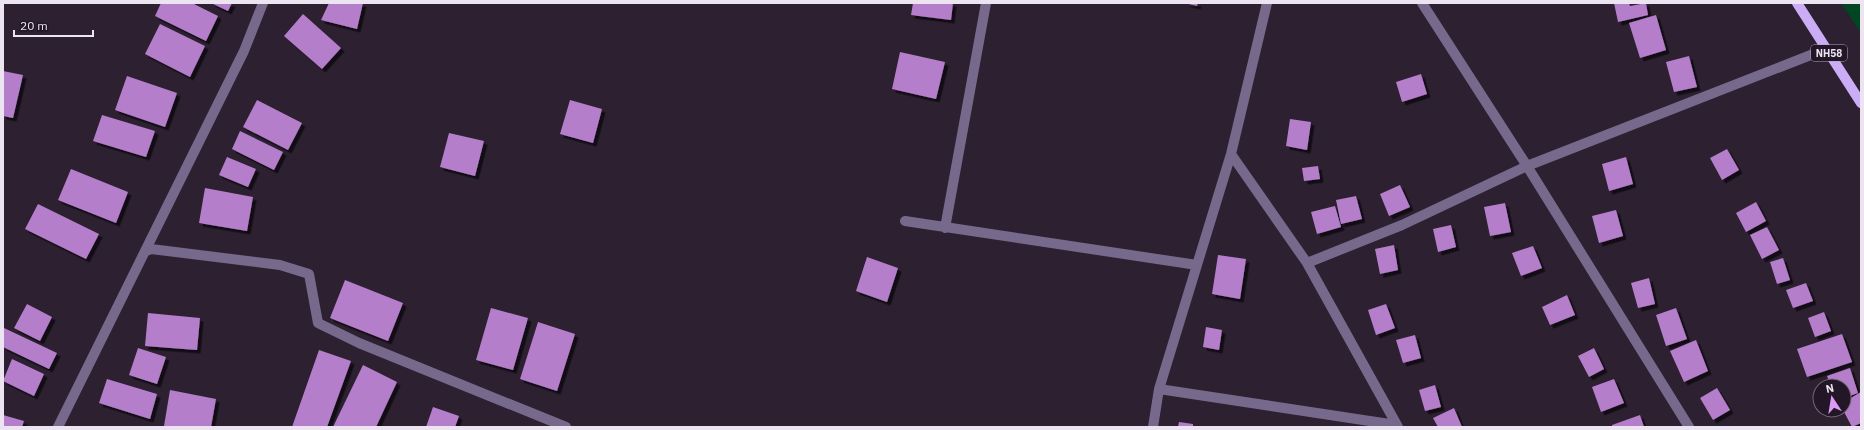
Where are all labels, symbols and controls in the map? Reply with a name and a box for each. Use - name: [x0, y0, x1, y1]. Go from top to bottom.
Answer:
- scale bar: [14, 12, 93, 38]
- text: 20 m: [20, 18, 48, 33]
- road number: NH58: [1811, 45, 1847, 61]
- north arrow: [1812, 378, 1852, 418]
- text: N: [1825, 381, 1835, 396]

